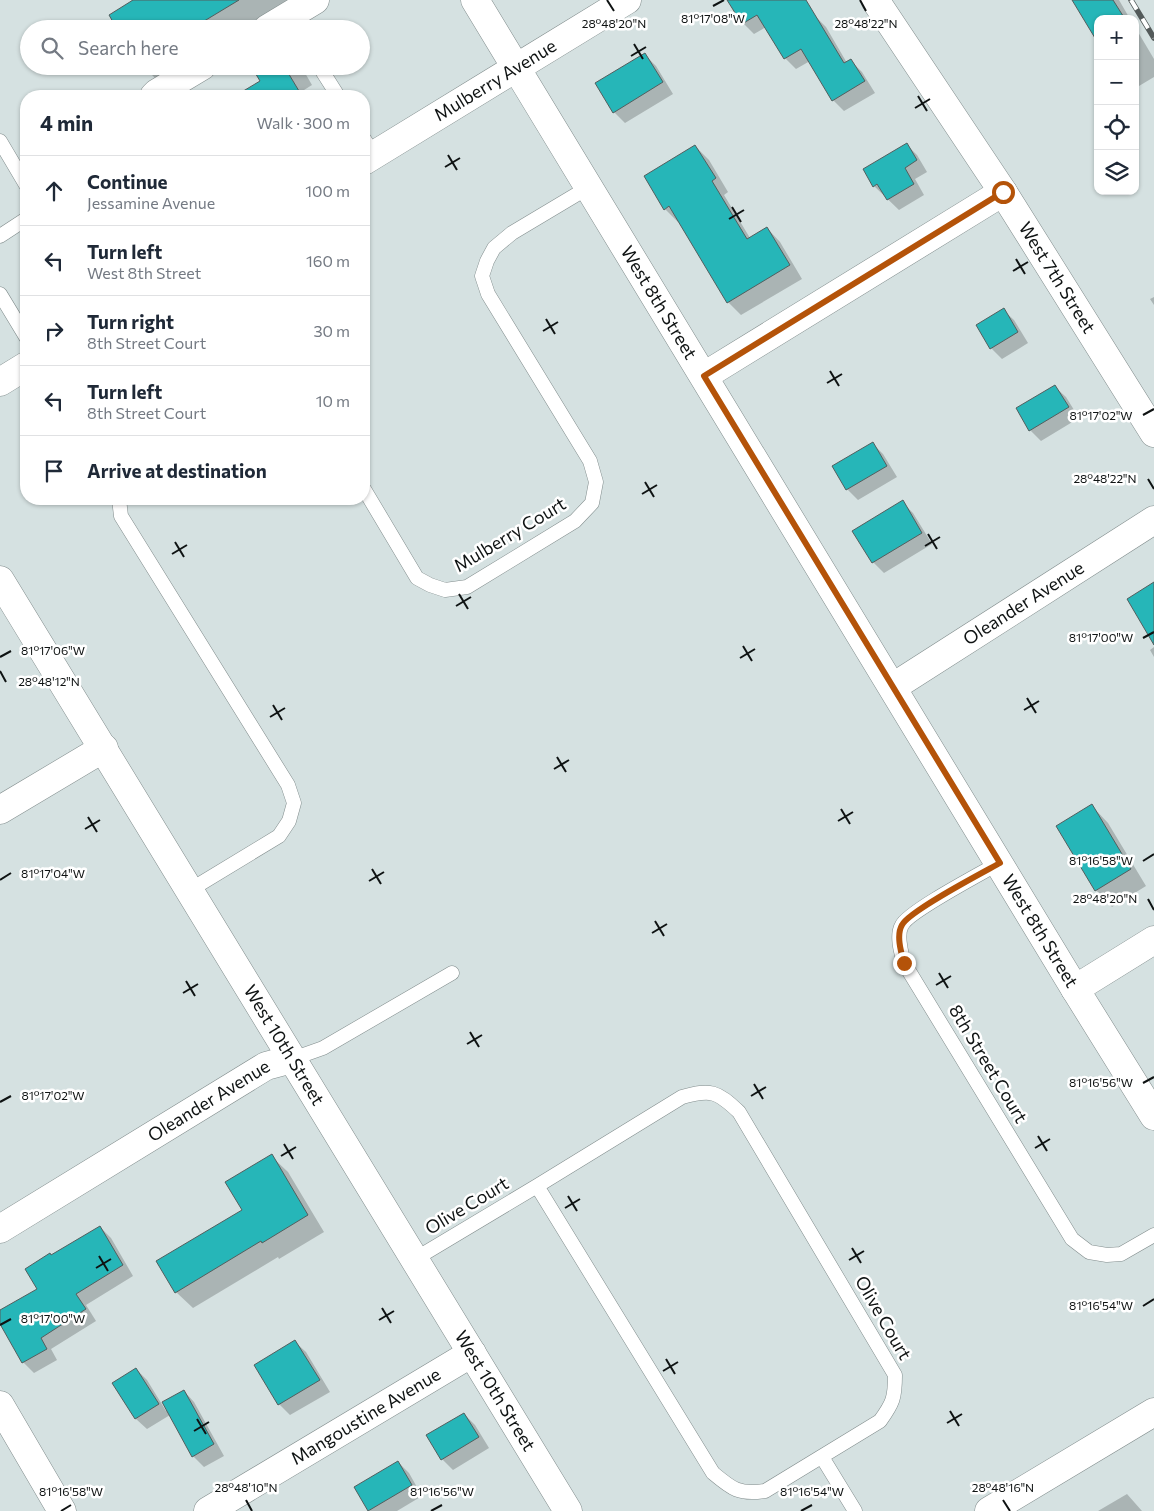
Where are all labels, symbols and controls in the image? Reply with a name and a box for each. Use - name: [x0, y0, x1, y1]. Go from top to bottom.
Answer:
- text: 81°17'08"W: [681, 11, 745, 25]
- map controls: [1094, 15, 1139, 195]
- button: +: [1094, 15, 1139, 60]
- text: 28°48'20"N: [582, 16, 646, 30]
- text: 28°48'22"N: [834, 16, 898, 30]
- search box: [20, 20, 370, 75]
- icon: search: [38, 34, 66, 62]
- street label: Mulberry Avenue: [430, 34, 560, 125]
- text: Search here: [78, 36, 178, 59]
- button: −: [1094, 60, 1139, 105]
- button: locate: [1094, 105, 1139, 150]
- text: 4 min: [40, 110, 93, 135]
- text: Walk · 300 m: [256, 113, 350, 132]
- button: layers: [1094, 150, 1139, 195]
- text: Continue: [87, 170, 167, 193]
- icon: ahead: [40, 177, 68, 205]
- text: 100 m: [305, 181, 350, 200]
- route start: [992, 181, 1015, 204]
- text: Jessamine Avenue: [87, 193, 215, 212]
- street label: West 7th Street: [1015, 218, 1101, 337]
- text: Turn left: [87, 240, 162, 263]
- street label: West 8th Street: [617, 241, 702, 363]
- icon: left: [40, 247, 68, 275]
- text: 160 m: [306, 251, 350, 270]
- text: West 8th Street: [87, 263, 201, 282]
- text: Turn right: [87, 310, 174, 333]
- icon: right: [40, 317, 68, 345]
- text: 30 m: [313, 321, 350, 340]
- text: 8th Street Court: [87, 333, 206, 352]
- text: Turn left: [87, 380, 162, 403]
- icon: left: [40, 387, 68, 415]
- text: 10 m: [316, 391, 350, 410]
- text: 8th Street Court: [87, 403, 206, 422]
- text: 81°17'02"W: [1069, 408, 1133, 422]
- icon: arrive: [40, 457, 68, 485]
- text: Arrive at destination: [87, 459, 267, 482]
- text: 28°48'22"N: [1073, 471, 1137, 485]
- street label: Mulberry Court: [449, 492, 570, 576]
- street label: Oleander Avenue: [958, 556, 1088, 649]
- text: 81°17'00"W: [1069, 630, 1133, 644]
- text: 81°17'06"W: [21, 643, 85, 657]
- text: 28°48'12"N: [18, 674, 80, 688]
- text: 81°16'58"W: [1069, 853, 1133, 867]
- text: 81°17'04"W: [21, 866, 85, 880]
- street label: West 8th Street: [998, 870, 1083, 991]
- text: 28°48'20"N: [1073, 891, 1137, 905]
- route end: [893, 952, 916, 975]
- street label: West 10th Street: [240, 980, 330, 1109]
- street label: 8th Street Court: [945, 1000, 1033, 1127]
- street label: Oleander Avenue: [143, 1054, 273, 1146]
- text: 81°16'56"W: [1069, 1075, 1133, 1089]
- text: 81°17'02"W: [21, 1088, 85, 1102]
- street label: Olive Court: [421, 1172, 512, 1239]
- street label: Olive Court: [851, 1272, 917, 1363]
- text: 81°16'54"W: [1069, 1298, 1133, 1312]
- text: 81°17'00"W: [21, 1311, 85, 1325]
- street label: West 10th Street: [451, 1326, 541, 1455]
- street label: Mangoustine Avenue: [286, 1362, 444, 1469]
- text: 28°48'10"N: [215, 1480, 277, 1494]
- text: 28°48'16"N: [972, 1480, 1034, 1494]
- text: 81°16'58"W: [39, 1484, 103, 1498]
- text: 81°16'56"W: [410, 1484, 474, 1498]
- text: 81°16'54"W: [780, 1484, 844, 1498]

